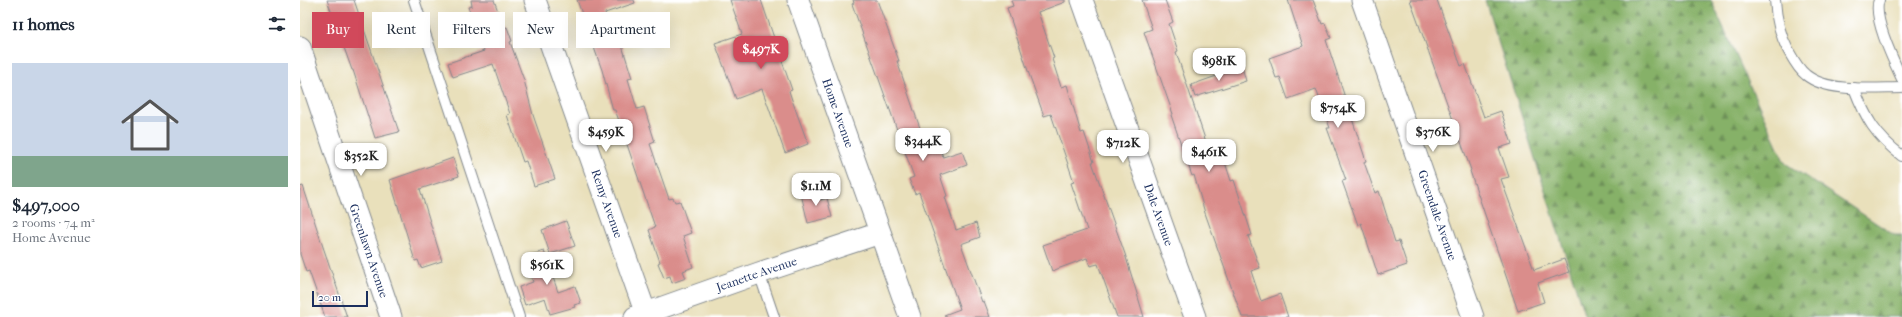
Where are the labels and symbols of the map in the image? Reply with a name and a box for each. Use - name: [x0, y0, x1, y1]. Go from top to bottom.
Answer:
- pin: $497K: [733, 36, 789, 70]
- pin: $981K: [1191, 48, 1247, 82]
- street label: Home Avenue: [819, 77, 857, 150]
- pin: $754K: [1310, 95, 1366, 129]
- pin: $459K: [578, 119, 634, 153]
- pin: $376K: [1405, 119, 1461, 153]
- pin: $344K: [895, 128, 951, 162]
- pin: $712K: [1095, 130, 1151, 164]
- pin: $461K: [1181, 139, 1237, 173]
- pin: $352K: [333, 143, 389, 177]
- street label: Remy Avenue: [588, 167, 626, 240]
- street label: Greendale Avenue: [1415, 168, 1460, 262]
- pin: $1.1M: [788, 173, 844, 207]
- street label: Dale Avenue: [1141, 182, 1176, 248]
- street label: Greenlawn Avenue: [346, 202, 391, 300]
- pin: $561K: [519, 252, 575, 286]
- street label: Jeanette Avenue: [713, 254, 799, 295]
- scale bar: [312, 289, 368, 308]

